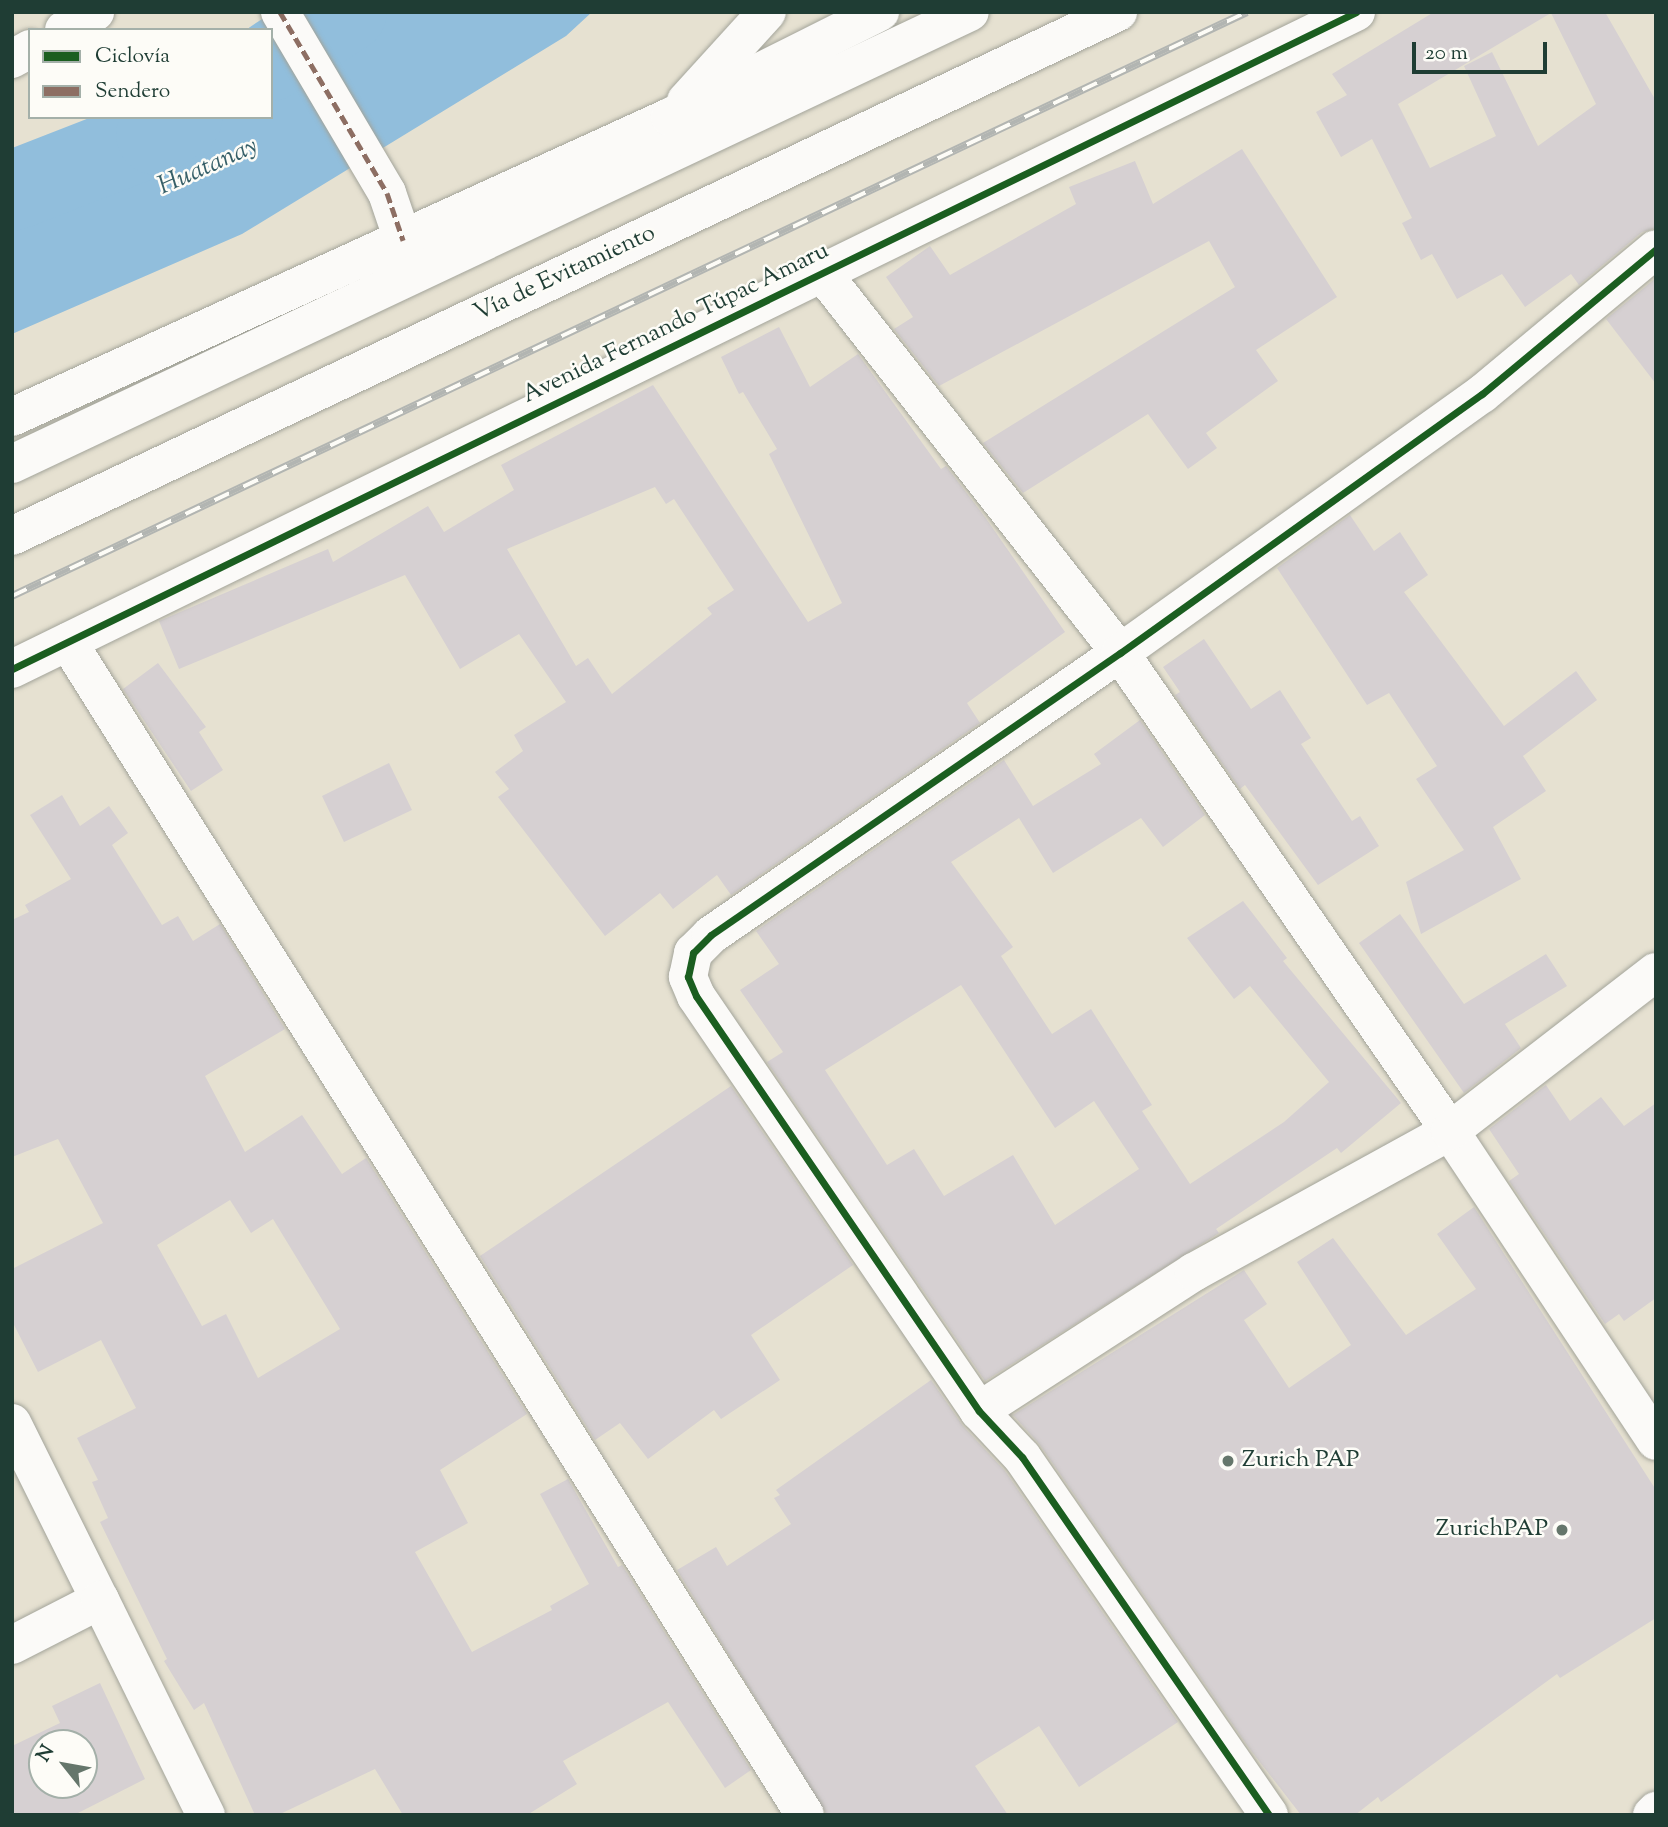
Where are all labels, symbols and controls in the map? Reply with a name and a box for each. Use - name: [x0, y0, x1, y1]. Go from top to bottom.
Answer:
- legend: [28, 28, 273, 119]
- scale bar: [1416, 28, 1551, 72]
- text: 20 m: [1425, 39, 1468, 69]
- text: Ciclovía: [95, 42, 170, 72]
- text: Sendero: [95, 77, 170, 107]
- water label: Huatanay: [153, 131, 263, 203]
- street label: Vía de Evitamiento: [470, 219, 660, 329]
- street label: Avenida Fernando Túpac Amaru: [518, 237, 834, 411]
- place label: Zurich PAP: [1242, 1447, 1359, 1475]
- marker: Zurich PAP: [1220, 1453, 1236, 1469]
- place label: ZurichPAP: [1436, 1516, 1548, 1544]
- marker: ZurichPAP: [1554, 1522, 1570, 1538]
- north arrow: [28, 1729, 98, 1799]
- text: N: [31, 1741, 62, 1767]

